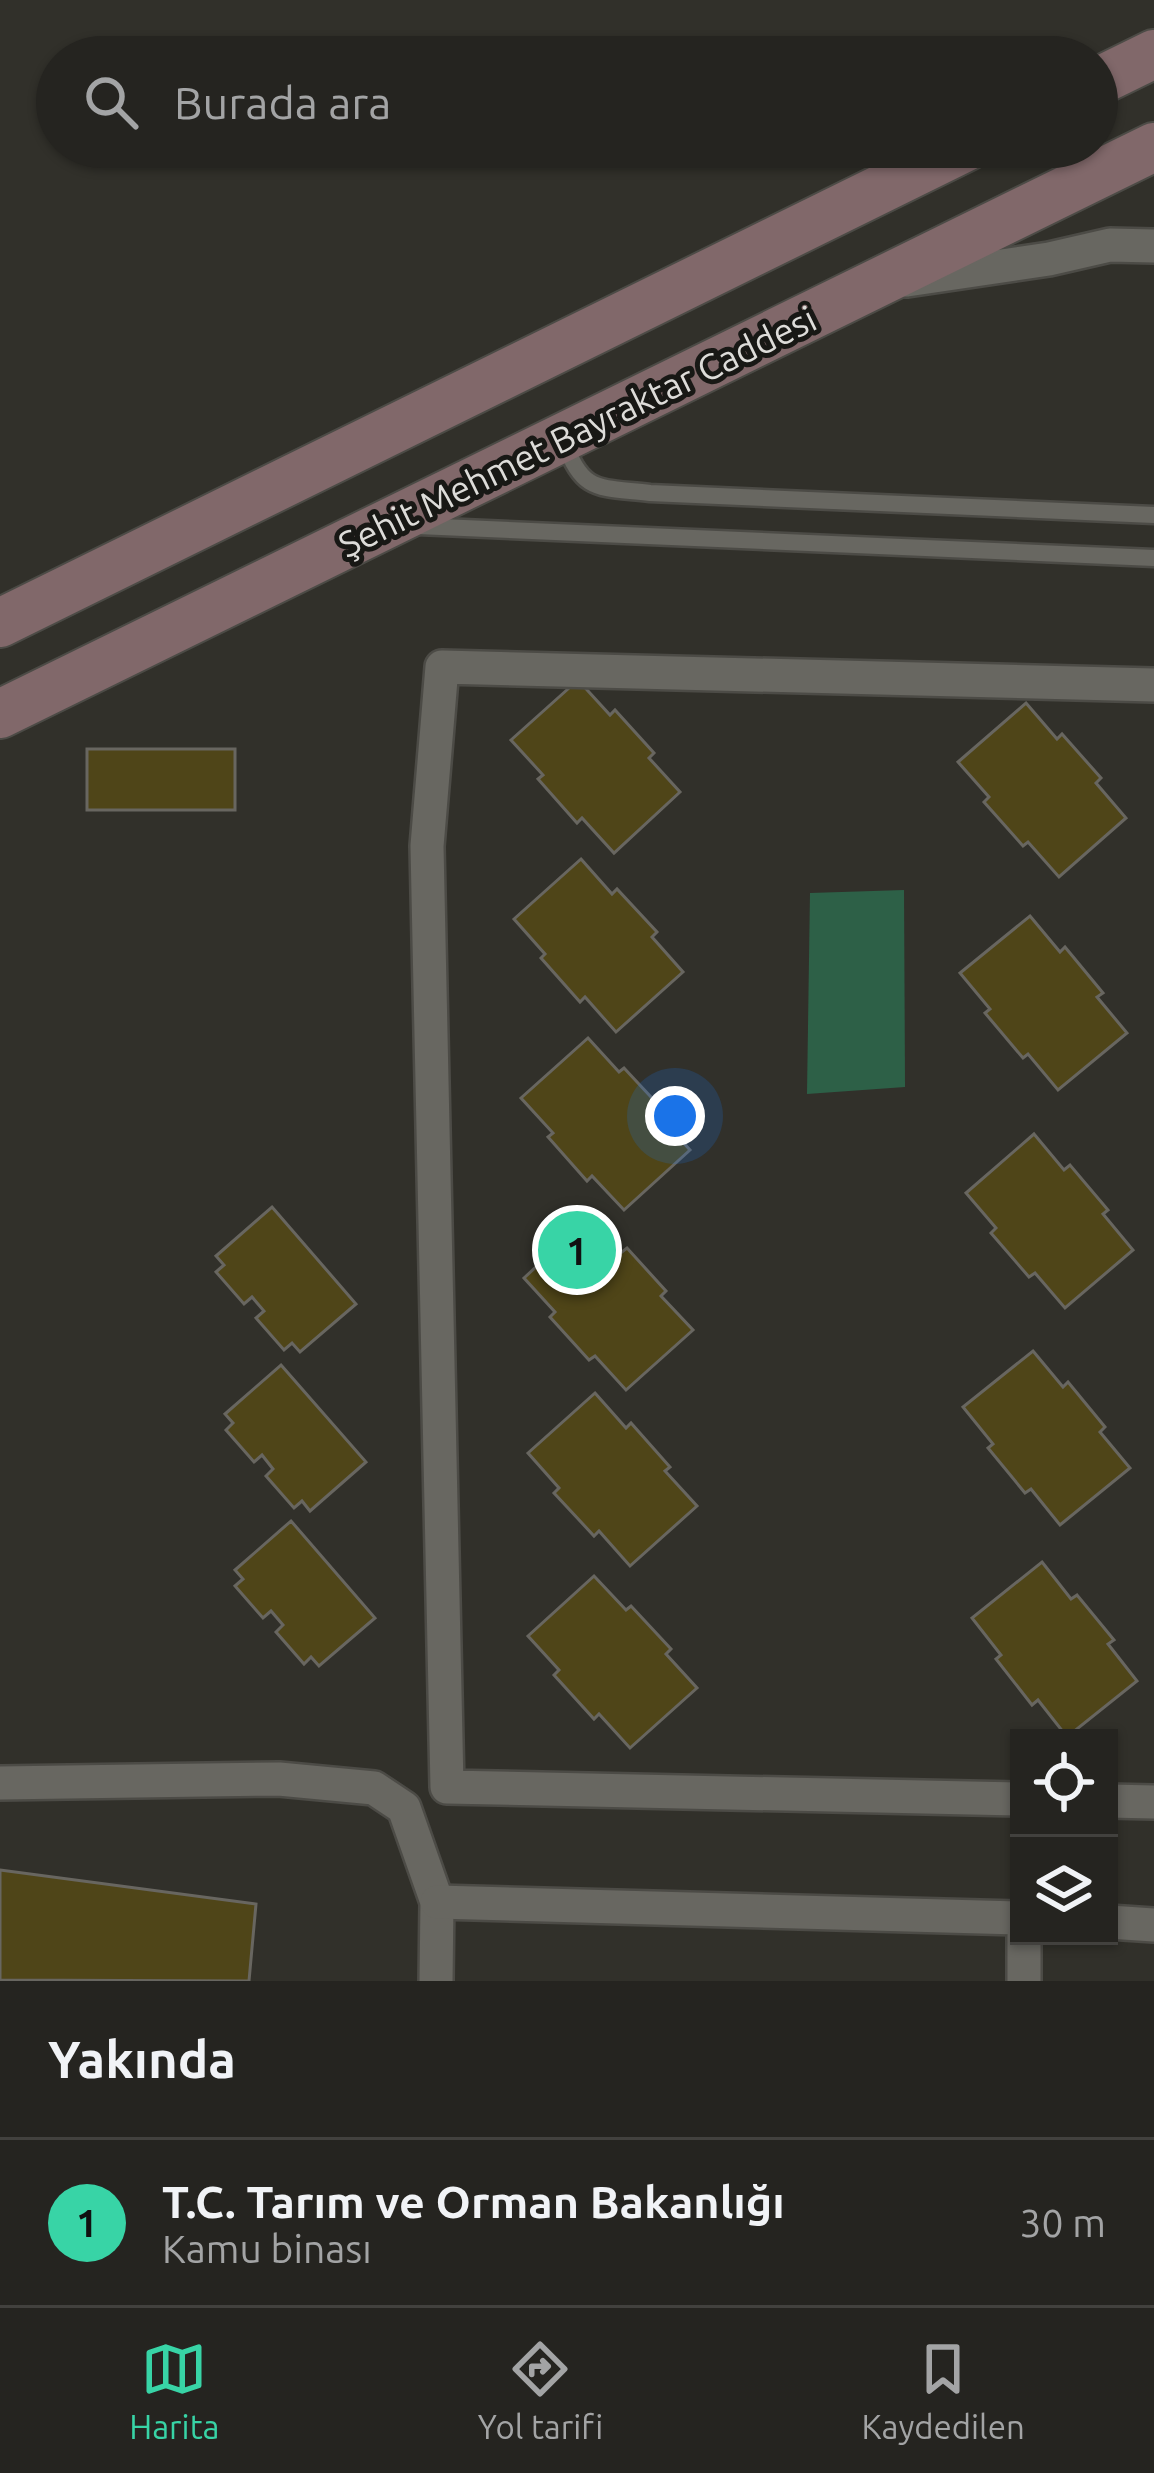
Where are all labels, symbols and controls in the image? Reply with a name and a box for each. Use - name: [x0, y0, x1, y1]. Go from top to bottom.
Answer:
- search box: [36, 36, 1118, 168]
- icon: search: [78, 69, 144, 135]
- text: Burada ara: [174, 77, 391, 128]
- street label: Şehit Mehmet Bayraktar Caddesi: [332, 297, 822, 565]
- your location: [645, 1086, 705, 1146]
- pin: 1: [538, 1205, 616, 1295]
- map controls: [1010, 1729, 1118, 1945]
- button: locate: [1010, 1729, 1118, 1837]
- button: layers: [1010, 1837, 1118, 1945]
- text: Yakında: [48, 2030, 236, 2088]
- text: T.C. Tarım ve Orman Bakanlığı: [162, 2176, 785, 2227]
- text: 1: [76, 2201, 98, 2244]
- text: 30 m: [1019, 2201, 1106, 2244]
- text: Kamu binası: [162, 2227, 372, 2270]
- tab: Harita: [129, 2336, 220, 2445]
- tab: Yol tarifi: [478, 2336, 603, 2445]
- tab: Kaydedilen: [861, 2336, 1025, 2445]

